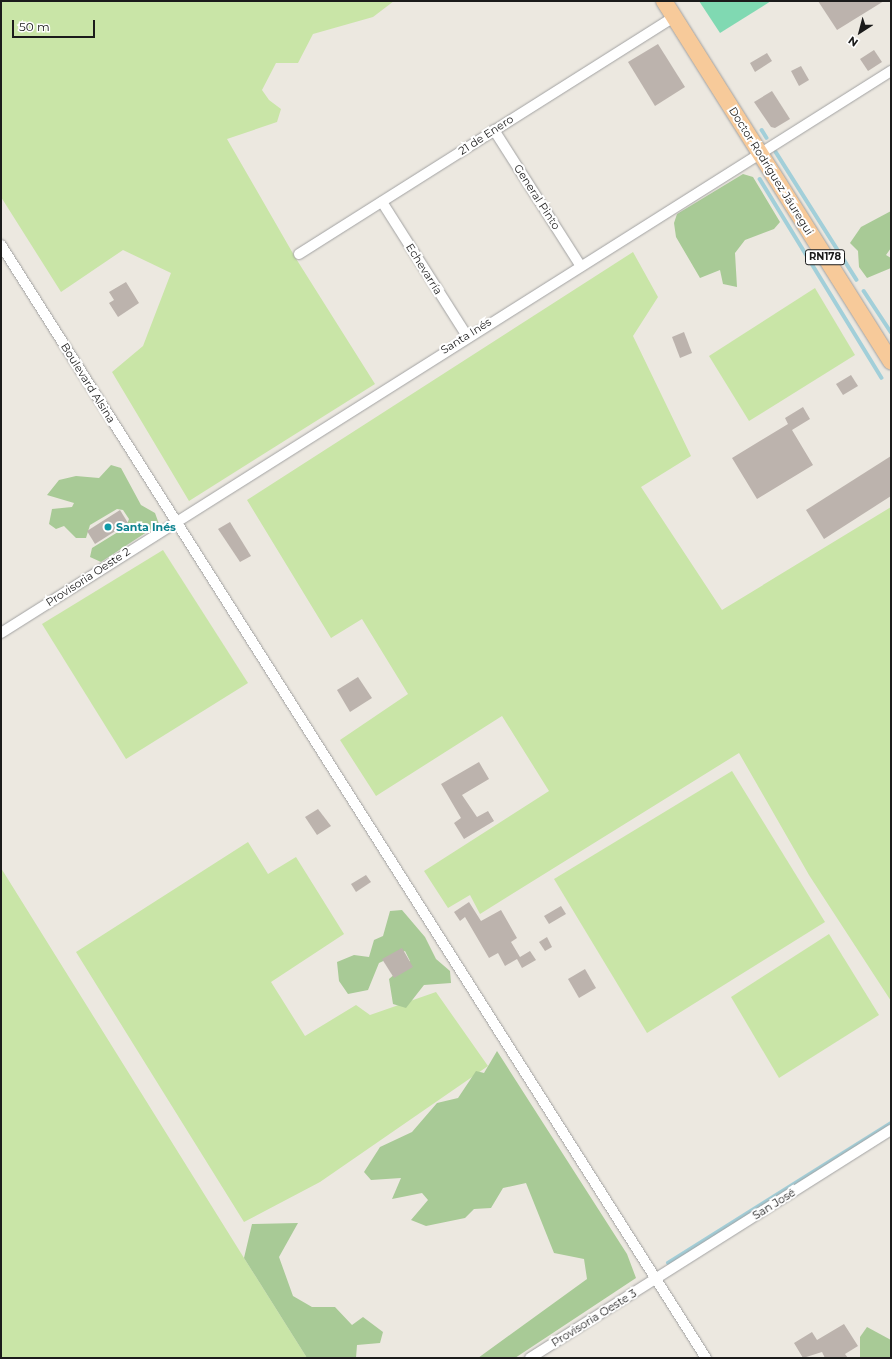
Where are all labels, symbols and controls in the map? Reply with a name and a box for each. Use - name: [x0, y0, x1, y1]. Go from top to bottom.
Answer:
- scale bar: [14, 12, 97, 38]
- north arrow: [840, 12, 880, 52]
- text: 50 m: [19, 19, 50, 34]
- text: N: [845, 33, 861, 50]
- street label: Doctor Rodríguez Jáuregui: [726, 105, 816, 237]
- street label: 21 de Enero: [456, 112, 516, 158]
- street label: General Pinto: [511, 162, 563, 232]
- street label: Echevarría: [403, 241, 445, 297]
- road number: RN178: [805, 249, 845, 265]
- street label: Santa Inés: [438, 315, 494, 357]
- street label: Boulevard Alsina: [58, 340, 118, 426]
- place label: Santa Inés: [116, 520, 176, 534]
- marker: Santa Inés: [103, 522, 113, 532]
- street label: Provisoria Oeste 2: [43, 545, 133, 609]
- street label: San José: [750, 1186, 798, 1222]
- street label: Provisoria Oeste 3: [549, 1287, 639, 1349]

